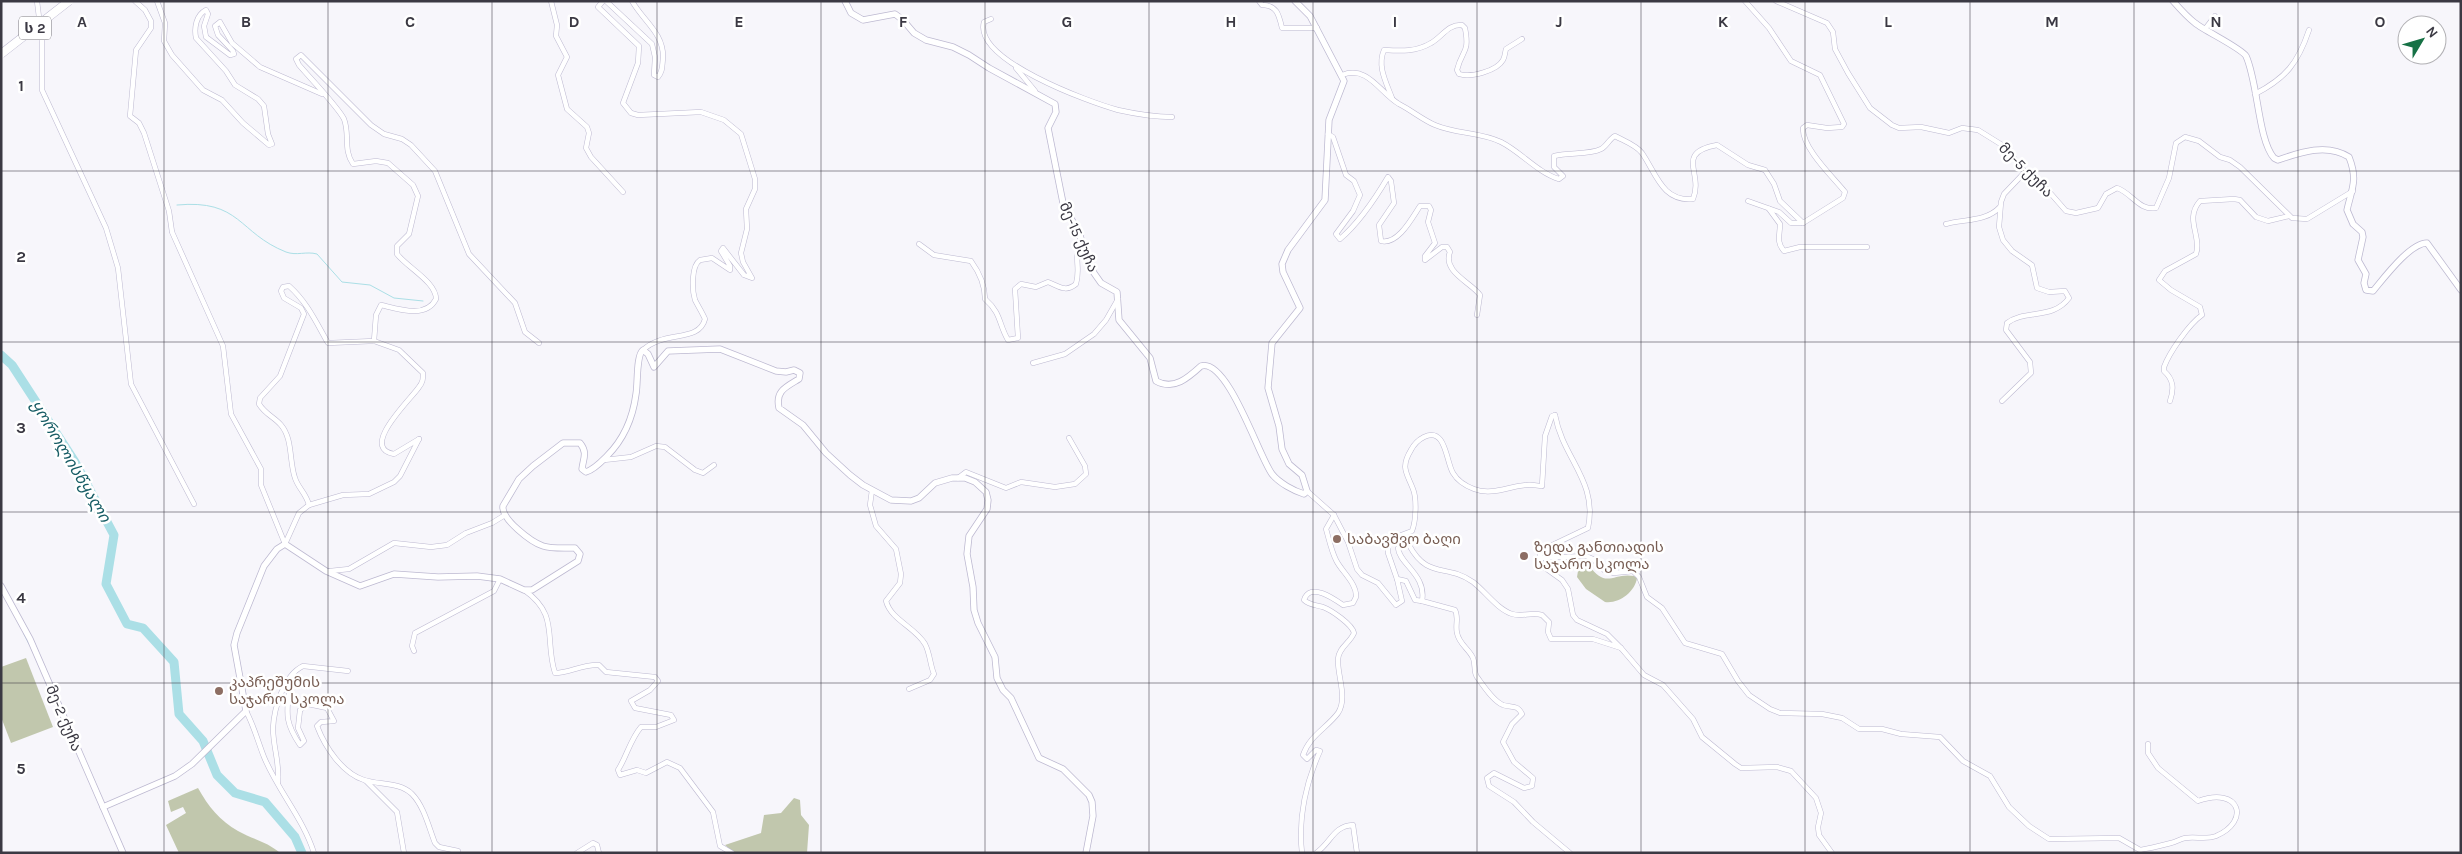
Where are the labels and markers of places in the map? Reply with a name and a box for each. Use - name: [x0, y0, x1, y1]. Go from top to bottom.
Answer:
- place label: საბავშვო ბაღი: [1347, 530, 1461, 548]
- marker: საბავშვო ბაღი: [1331, 533, 1343, 545]
- place label: ზედა განთიადის საჯარო სკოლა: [1534, 538, 1664, 573]
- marker: ზედა განთიადის საჯარო სკოლა: [1518, 550, 1530, 562]
- place label: კაპრეშუმის საჯარო სკოლა: [229, 673, 344, 708]
- marker: კაპრეშუმის საჯარო სკოლა: [213, 685, 225, 697]

